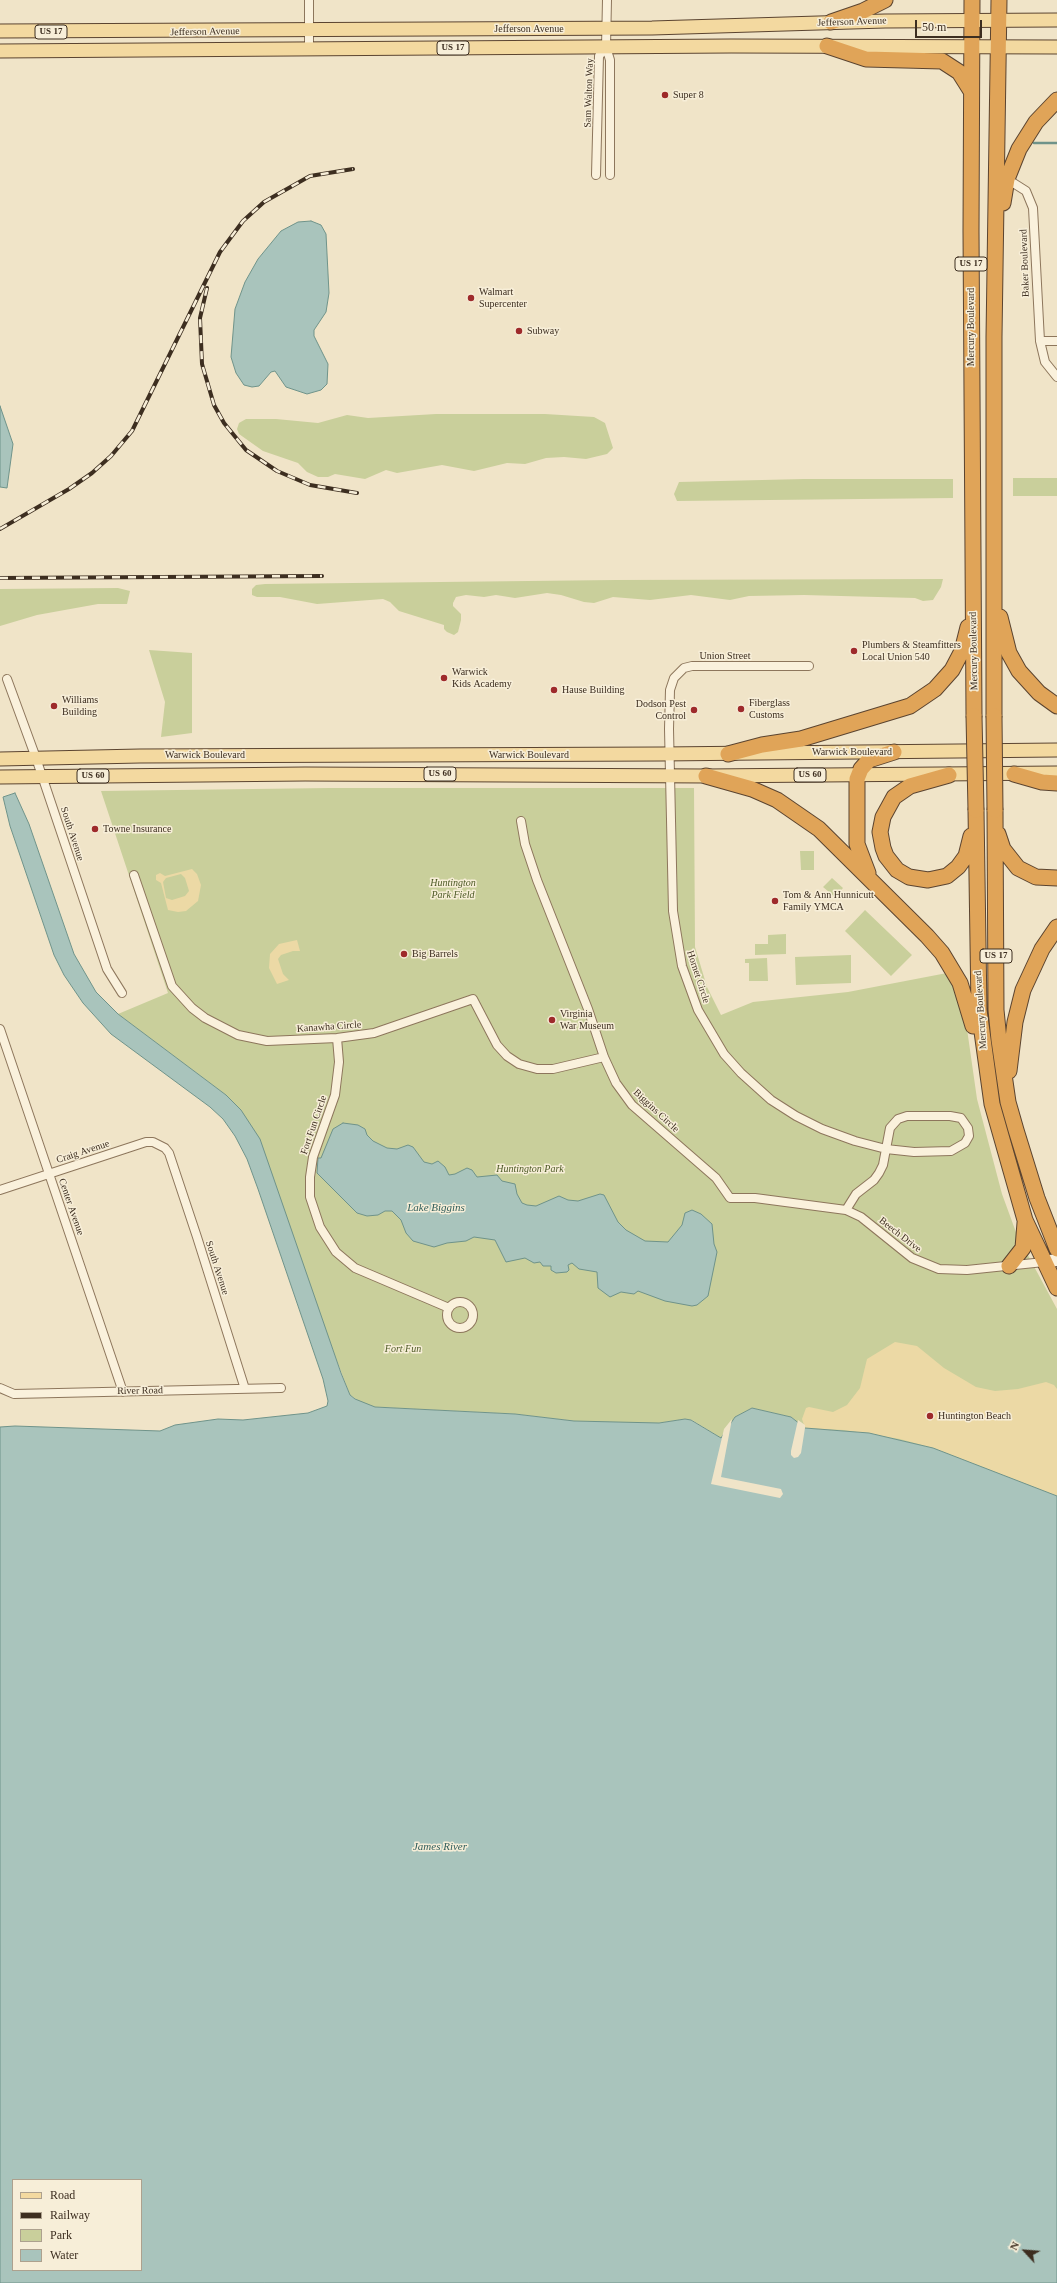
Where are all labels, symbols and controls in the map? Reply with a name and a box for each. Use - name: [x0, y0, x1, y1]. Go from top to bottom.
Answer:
- scale bar: [917, 12, 984, 38]
- street label: Jefferson Avenue: [817, 15, 887, 29]
- text: 50 m: [922, 20, 946, 34]
- street label: Jefferson Avenue: [494, 23, 564, 35]
- road number: US 17: [35, 25, 67, 39]
- street label: Jefferson Avenue: [170, 25, 240, 39]
- road number: US 17: [437, 41, 469, 55]
- street label: Sam Walton Way: [582, 58, 596, 128]
- place label: Super 8: [673, 89, 704, 101]
- marker: Super 8: [660, 90, 670, 100]
- street label: Baker Boulevard: [1018, 229, 1032, 297]
- road number: US 17: [955, 257, 987, 271]
- place label: Walmart Supercenter: [479, 286, 527, 310]
- street label: Mercury Boulevard: [965, 288, 977, 366]
- marker: Walmart Supercenter: [466, 293, 476, 303]
- place label: Subway: [527, 325, 559, 337]
- marker: Subway: [514, 326, 524, 336]
- street label: Mercury Boulevard: [967, 612, 981, 690]
- place label: Plumbers & Steamfitters Local Union 540: [862, 639, 961, 662]
- marker: Plumbers & Steamfitters Local Union 540: [849, 646, 859, 656]
- street label: Union Street: [700, 650, 750, 662]
- place label: Warwick Kids Academy: [452, 666, 512, 690]
- marker: Warwick Kids Academy: [439, 673, 449, 683]
- place label: Hause Building: [562, 684, 624, 696]
- marker: Hause Building: [549, 685, 559, 695]
- place label: Williams Building: [62, 694, 98, 718]
- place label: Fiberglass Customs: [749, 697, 790, 720]
- place label: Dodson Pest Control: [636, 698, 686, 722]
- marker: Williams Building: [49, 701, 59, 711]
- marker: Fiberglass Customs: [736, 704, 746, 714]
- marker: Dodson Pest Control: [689, 705, 699, 715]
- street label: Warwick Boulevard: [812, 746, 892, 758]
- street label: Warwick Boulevard: [165, 749, 245, 761]
- street label: Warwick Boulevard: [489, 749, 569, 761]
- road number: US 60: [424, 767, 456, 781]
- road number: US 60: [794, 768, 826, 782]
- road number: US 60: [77, 769, 109, 783]
- street label: South Avenue: [58, 805, 86, 863]
- place label: Towne Insurance: [103, 823, 171, 835]
- marker: Towne Insurance: [90, 824, 100, 834]
- park label: Huntington Park Field: [430, 877, 476, 900]
- place label: Tom & Ann Hunnicutt Family YMCA: [783, 889, 874, 912]
- marker: Tom & Ann Hunnicutt Family YMCA: [770, 896, 780, 906]
- place label: Big Barrels: [412, 948, 458, 960]
- marker: Big Barrels: [399, 949, 409, 959]
- street label: Hornet Circle: [684, 949, 712, 1005]
- road number: US 17: [980, 949, 1012, 963]
- street label: Mercury Boulevard: [972, 970, 990, 1050]
- place label: Virginia War Museum: [560, 1008, 614, 1032]
- marker: Virginia War Museum: [547, 1015, 557, 1025]
- street label: Kanawha Circle: [296, 1019, 362, 1035]
- street label: Biggins Circle: [631, 1087, 681, 1135]
- street label: Fort Fun Circle: [298, 1094, 330, 1156]
- street label: Craig Avenue: [55, 1138, 111, 1166]
- park label: Huntington Park: [496, 1163, 564, 1175]
- street label: Center Avenue: [56, 1177, 86, 1237]
- water label: Lake Biggins: [407, 1201, 465, 1215]
- street label: Beech Drive: [877, 1215, 923, 1255]
- street label: South Avenue: [203, 1239, 231, 1297]
- park label: Fort Fun: [385, 1343, 421, 1355]
- street label: River Road: [117, 1385, 163, 1397]
- place label: Huntington Beach: [938, 1410, 1011, 1422]
- marker: Huntington Beach: [925, 1411, 935, 1421]
- water label: James River: [413, 1840, 467, 1854]
- legend: [12, 2179, 142, 2271]
- text: Road: [50, 2188, 75, 2202]
- text: Railway: [50, 2208, 90, 2222]
- text: Park: [50, 2228, 72, 2242]
- north arrow: [1005, 2231, 1045, 2271]
- text: N: [1007, 2240, 1021, 2252]
- text: Water: [50, 2248, 78, 2262]

